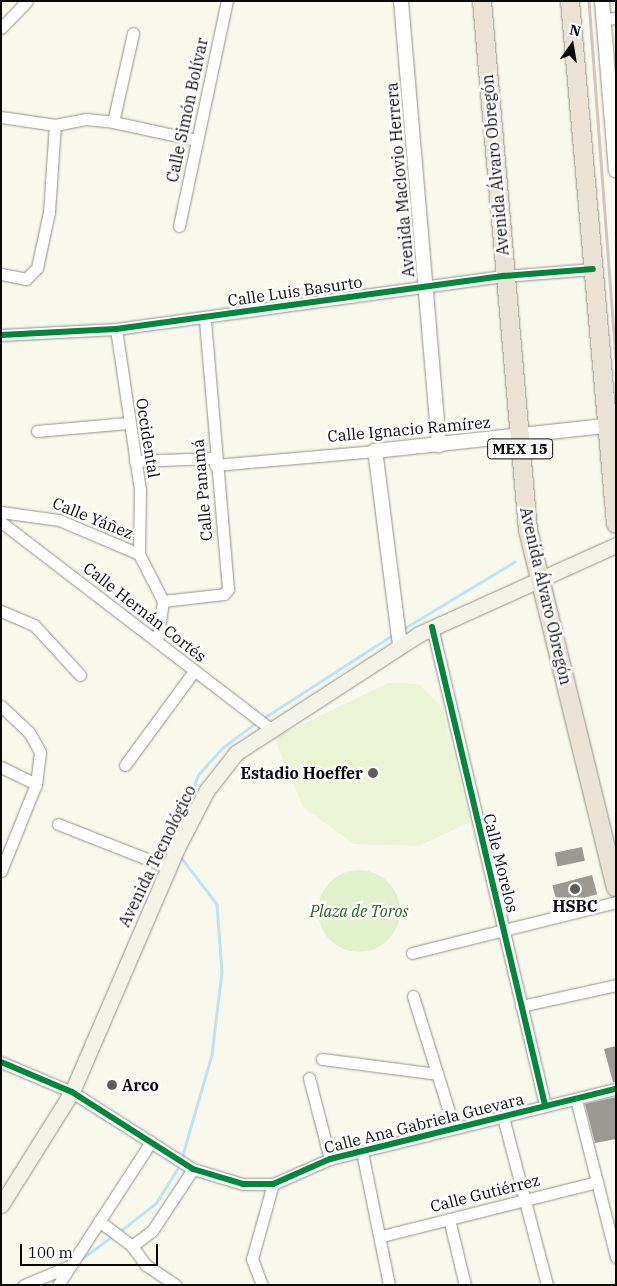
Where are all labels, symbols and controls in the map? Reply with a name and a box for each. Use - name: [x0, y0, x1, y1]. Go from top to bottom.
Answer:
- north arrow: [547, 20, 597, 70]
- text: N: [568, 20, 583, 40]
- street label: Calle Simón Bolívar: [162, 36, 212, 184]
- street label: Avenida Álvaro Obregón: [478, 73, 512, 257]
- street label: Avenida Maclovio Herrera: [382, 82, 418, 278]
- street label: Calle Luis Basurto: [226, 272, 364, 310]
- street label: Occidental: [132, 397, 164, 479]
- street label: Calle Ignacio Ramírez: [327, 412, 491, 446]
- road number: MEX 15: [486, 436, 554, 462]
- street label: Calle Panamá: [188, 438, 216, 542]
- street label: Calle Yáñez: [50, 493, 136, 543]
- street label: Avenida Álvaro Obregón: [516, 505, 576, 687]
- street label: Calle Hernán Cortés: [80, 558, 210, 666]
- place label: Estadio Hoeffer: [241, 763, 363, 783]
- marker: Estadio Hoeffer: [367, 767, 379, 779]
- street label: Avenida Tecnológico: [114, 782, 200, 930]
- street label: Calle Morelos: [479, 812, 523, 914]
- marker: HSBC: [569, 883, 581, 895]
- place label: HSBC: [553, 896, 597, 916]
- park label: Plaza de Toros: [310, 901, 408, 921]
- place label: Arco: [122, 1075, 159, 1095]
- marker: Arco: [106, 1079, 118, 1091]
- street label: Calle Ana Gabriela Guevara: [322, 1089, 526, 1157]
- street label: Calle Gutiérrez: [428, 1170, 542, 1216]
- scale bar: [22, 1234, 160, 1266]
- text: 100 m: [28, 1243, 73, 1262]

